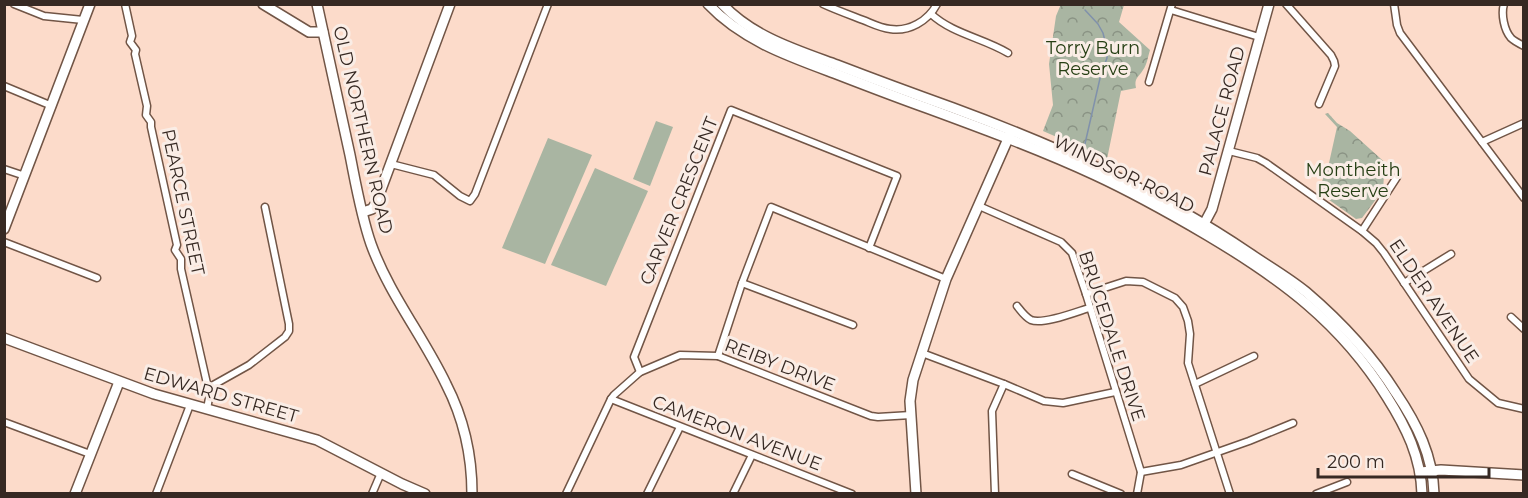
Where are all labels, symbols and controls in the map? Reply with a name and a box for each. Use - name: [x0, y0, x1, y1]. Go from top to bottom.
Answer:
- street label: OLD NORTHERN ROAD: [328, 24, 398, 236]
- park label: Torry Burn Reserve: [1046, 37, 1140, 80]
- street label: PALACE ROAD: [1194, 44, 1250, 178]
- street label: CARVER CRESCENT: [635, 113, 723, 288]
- street label: PEARCE STREET: [157, 127, 209, 278]
- street label: WINDSOR ROAD: [1050, 130, 1198, 218]
- park label: Montheith Reserve: [1305, 159, 1401, 202]
- street label: ELDER AVENUE: [1384, 235, 1484, 367]
- street label: BRUCEDALE DRIVE: [1074, 248, 1150, 424]
- street label: REIBY DRIVE: [722, 334, 838, 396]
- street label: EDWARD STREET: [141, 362, 302, 428]
- street label: CAMERON AVENUE: [649, 391, 825, 475]
- scale bar: [1318, 441, 1489, 479]
- text: 200 m: [1327, 451, 1385, 473]

